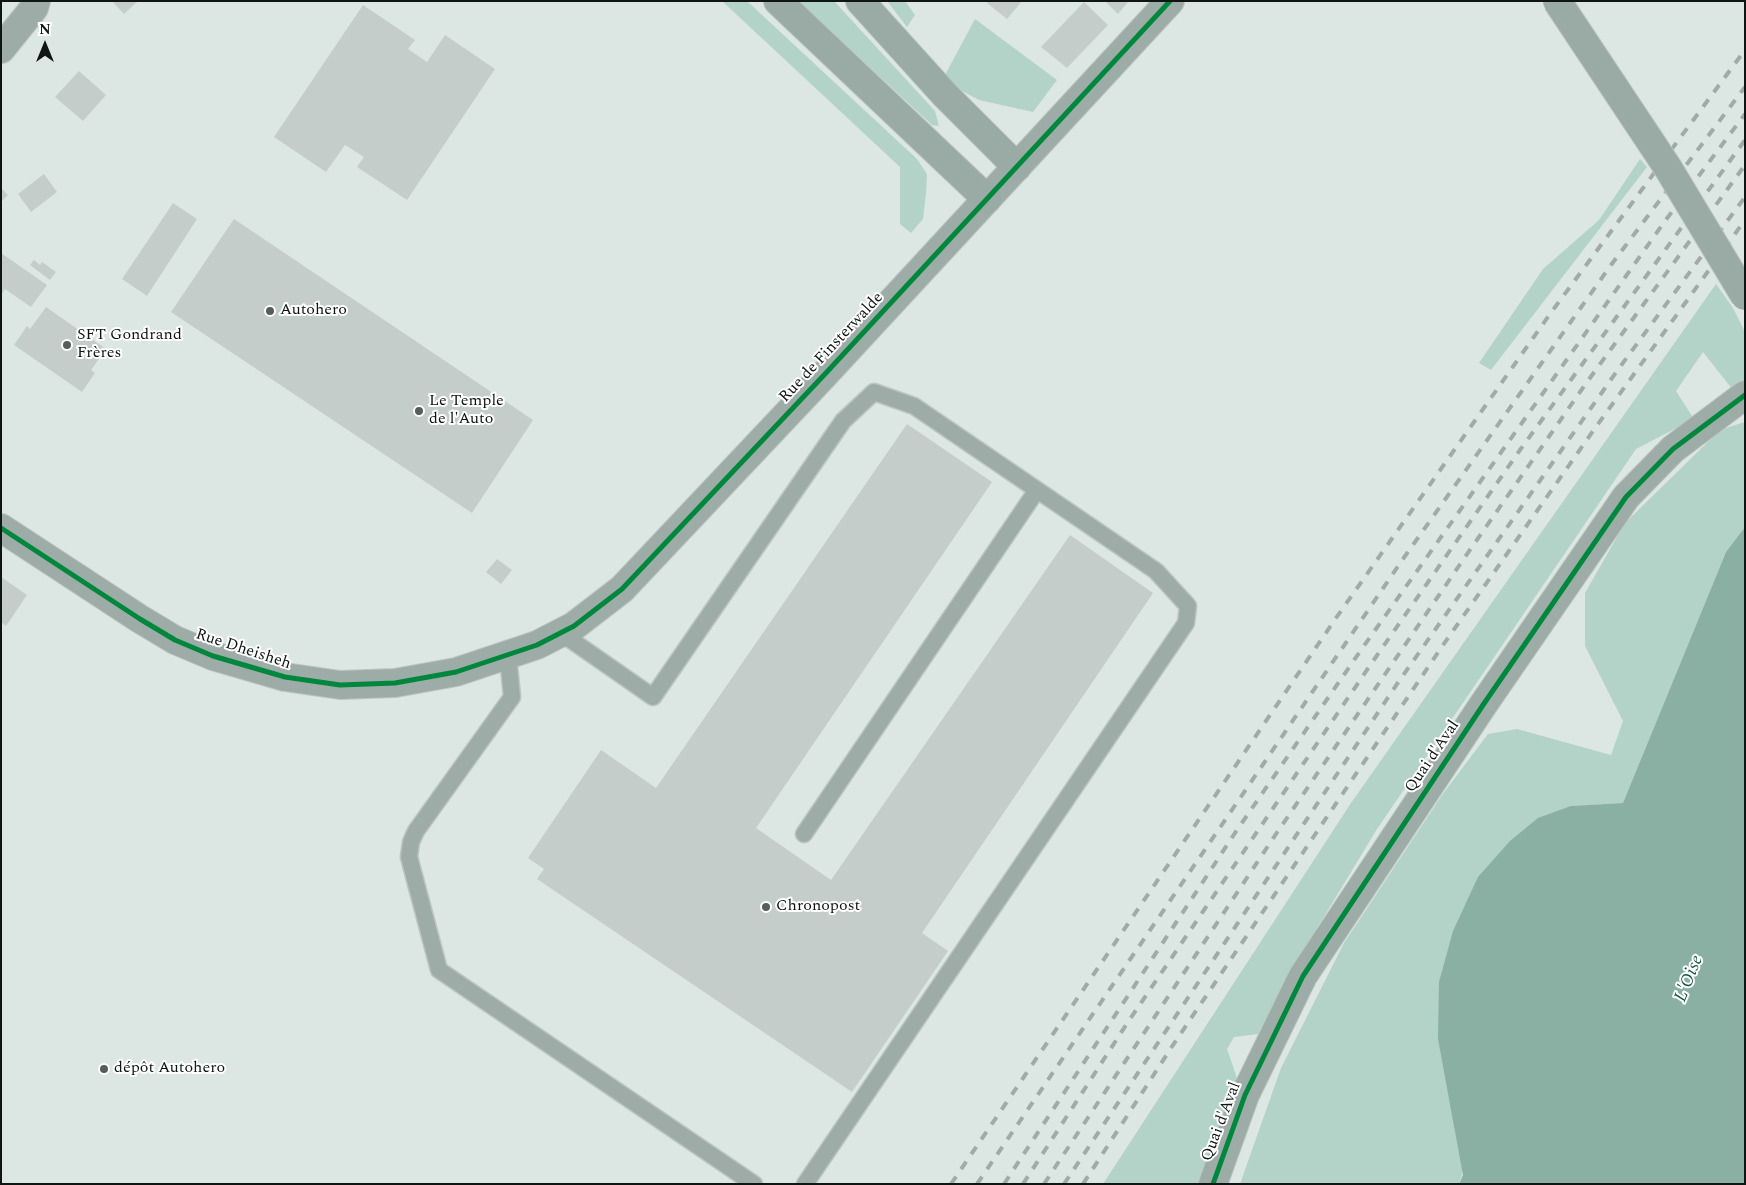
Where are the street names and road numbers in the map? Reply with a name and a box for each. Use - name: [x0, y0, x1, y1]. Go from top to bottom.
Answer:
- street label: Rue de Finsterwalde: [776, 289, 888, 407]
- street label: Rue Dheisheh: [193, 626, 293, 674]
- street label: Quai d'Aval: [1402, 717, 1464, 797]
- street label: Quai d'Aval: [1198, 1080, 1246, 1164]

